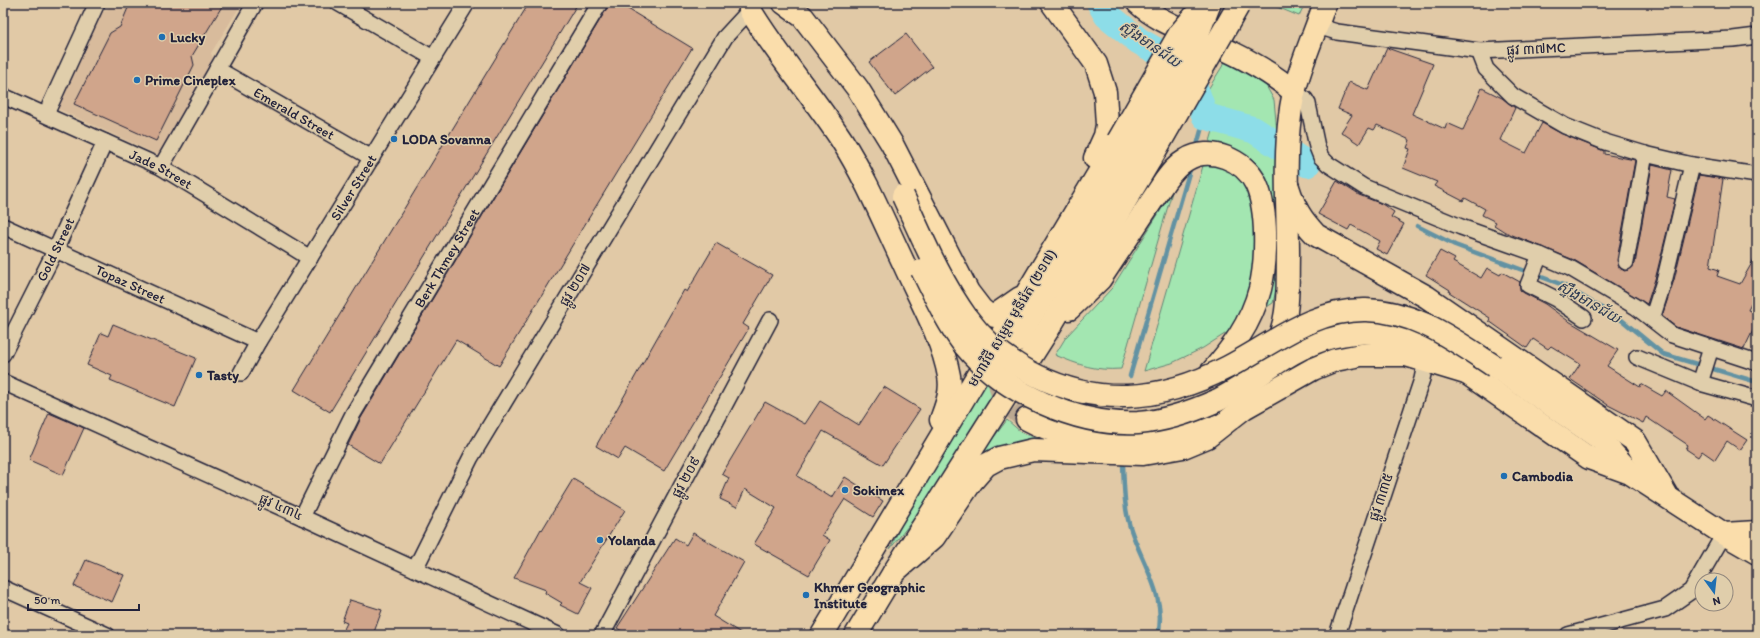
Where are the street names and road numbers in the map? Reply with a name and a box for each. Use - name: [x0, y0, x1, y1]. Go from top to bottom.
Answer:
- street label: ផ្លូវ ៣៧MC: [1506, 39, 1566, 62]
- street label: Emerald Street: [251, 83, 338, 143]
- street label: Jade Street: [127, 145, 195, 193]
- street label: Silver Street: [327, 151, 380, 224]
- street label: Berk Thmey Street: [411, 205, 483, 311]
- street label: Gold Street: [33, 215, 78, 284]
- street label: មហាវិថី សម្តេច មុនីរ៉េត (២១៧): [964, 246, 1060, 390]
- street label: ផ្លូវ ២០៧: [556, 260, 597, 311]
- street label: Topaz Street: [93, 261, 168, 307]
- street label: ផ្លូវ ២០៩: [668, 453, 707, 502]
- street label: ផ្លូវ ៣៣៥: [1365, 471, 1400, 524]
- street label: ផ្លូវ ៤៣៤: [255, 490, 306, 527]

